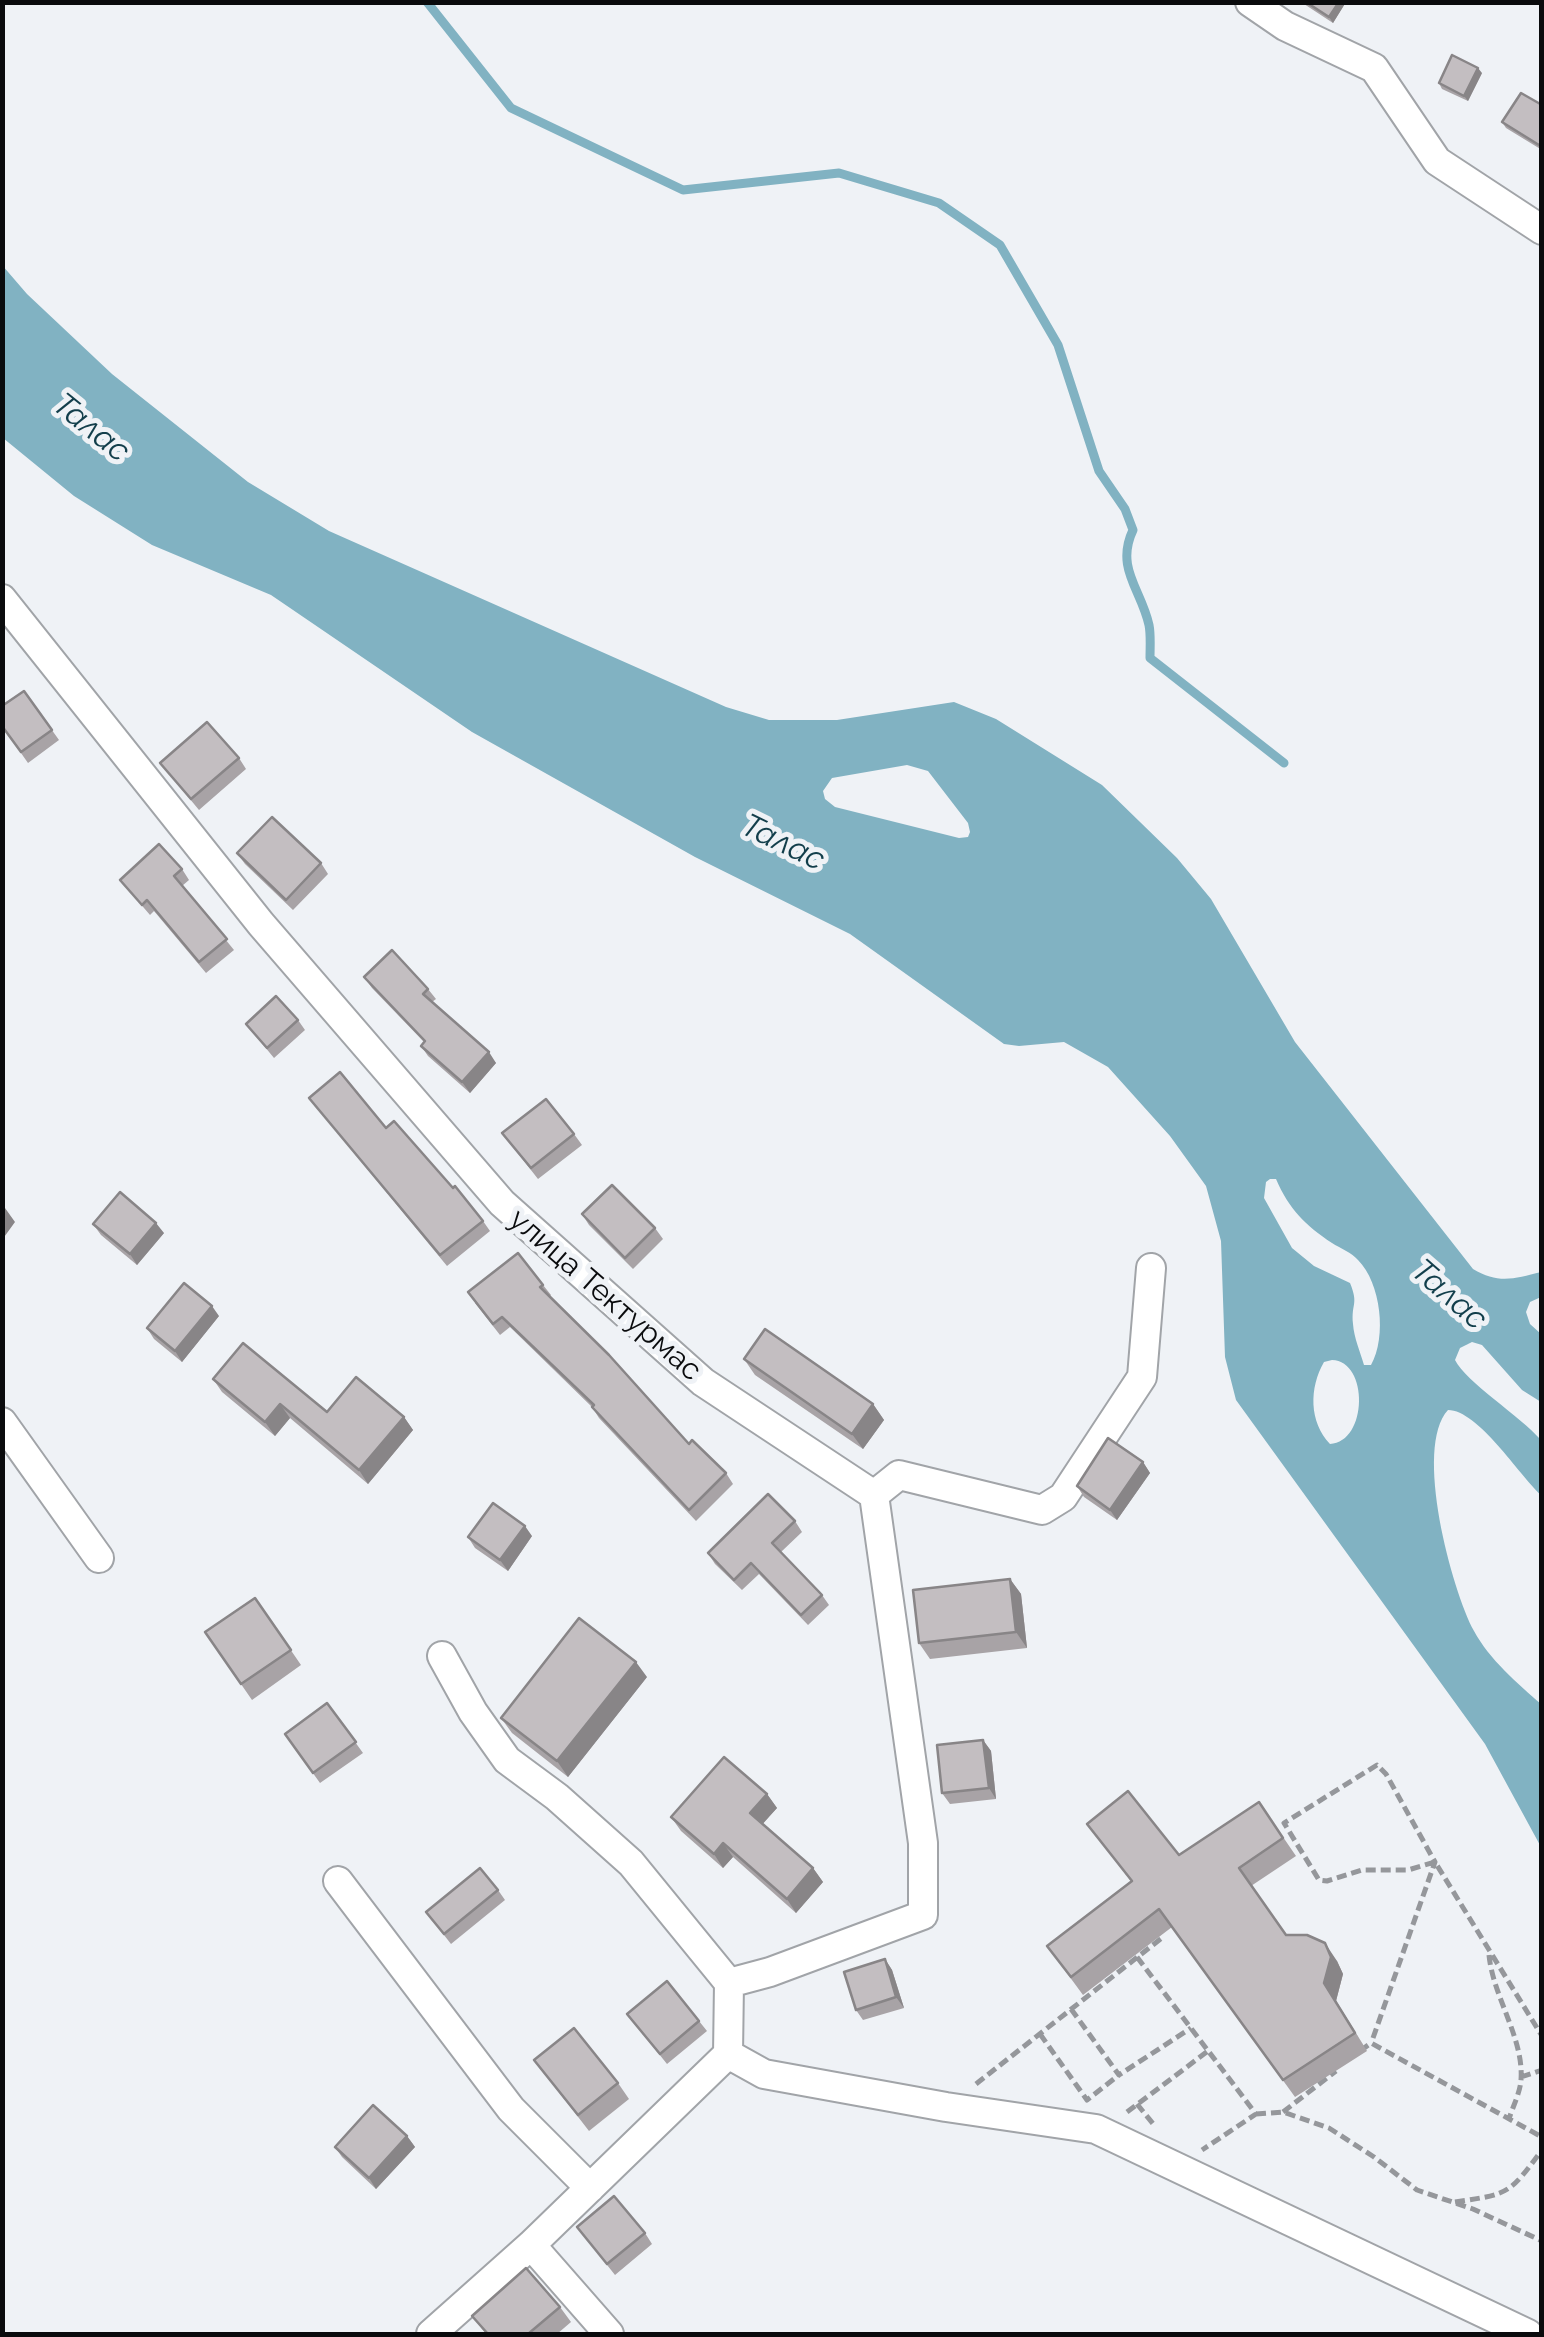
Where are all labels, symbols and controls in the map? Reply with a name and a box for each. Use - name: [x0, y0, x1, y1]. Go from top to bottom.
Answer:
- water label: Талас: [45, 386, 137, 470]
- water label: Талас: [735, 807, 831, 879]
- street label: улица Тектурмас: [501, 1202, 709, 1388]
- water label: Талас: [1403, 1252, 1495, 1338]

